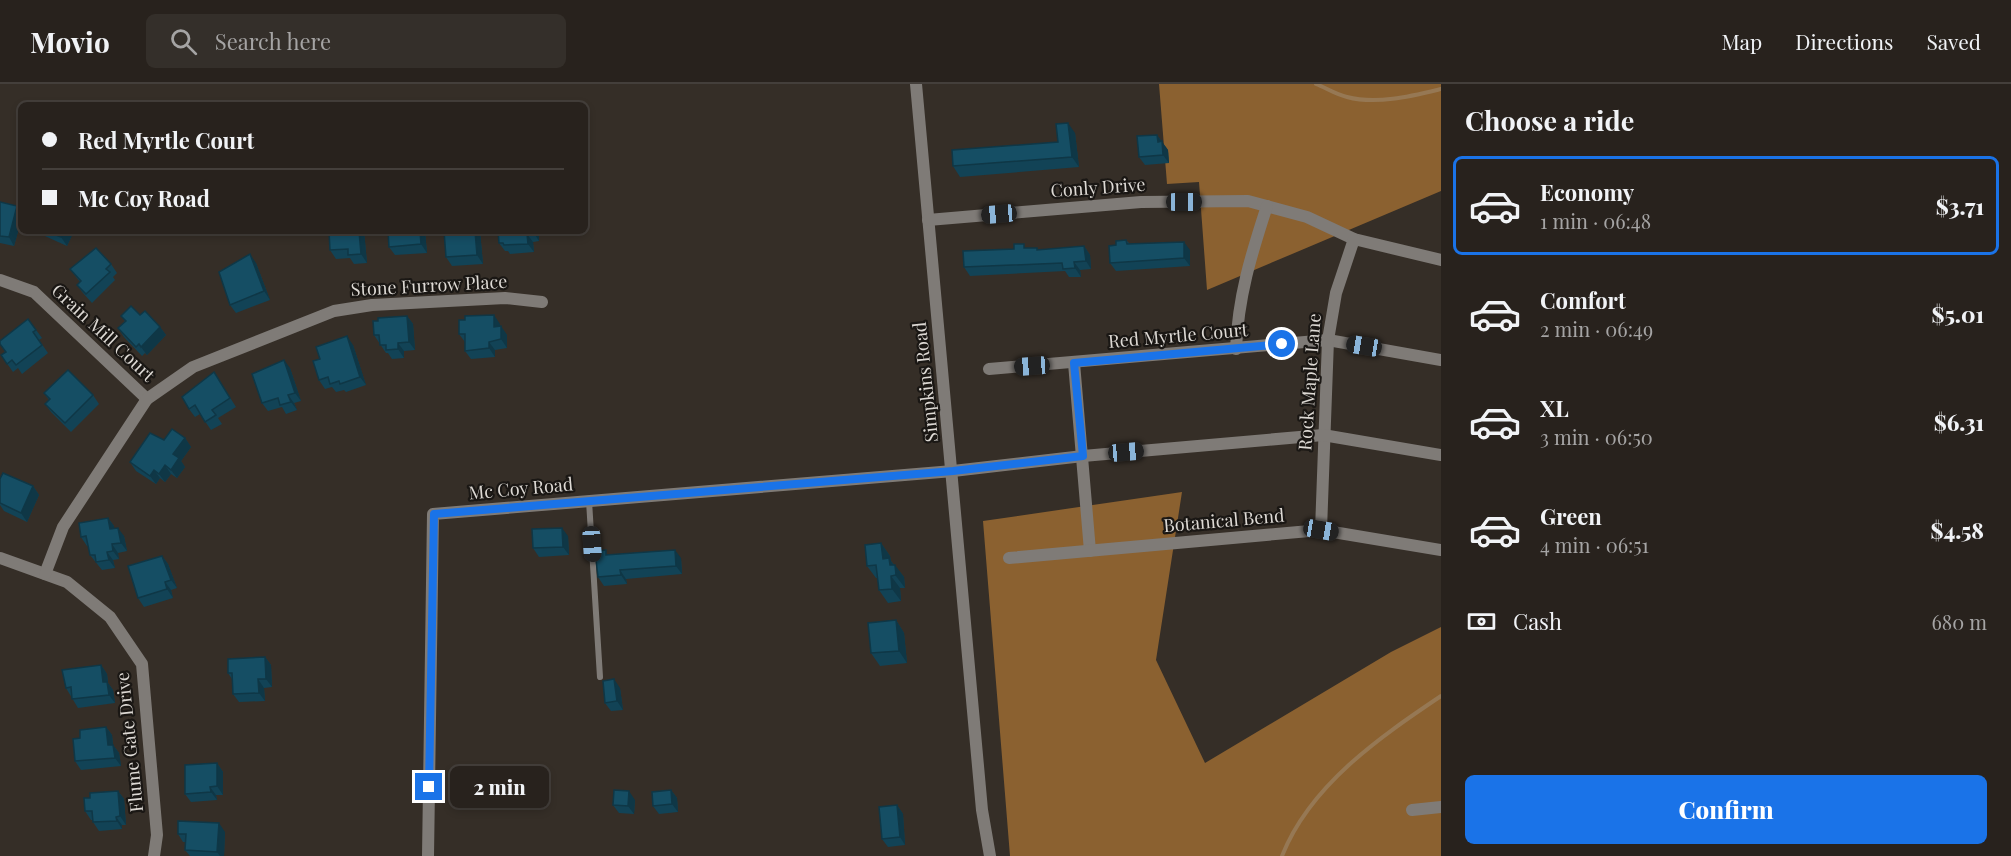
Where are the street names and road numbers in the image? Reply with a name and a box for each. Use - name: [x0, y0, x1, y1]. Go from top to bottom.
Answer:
- street label: Conly Drive: [1050, 172, 1146, 202]
- street label: Stone Furrow Place: [350, 269, 508, 301]
- street label: Grain Mill Court: [47, 278, 161, 387]
- street label: Rock Maple Lane: [1292, 313, 1326, 451]
- street label: Red Myrtle Court: [1107, 317, 1249, 353]
- street label: Simpkins Road: [907, 320, 943, 443]
- street label: Mc Coy Road: [468, 471, 575, 505]
- street label: Botanical Bend: [1162, 503, 1286, 537]
- street label: Flume Gate Drive: [110, 671, 148, 813]

